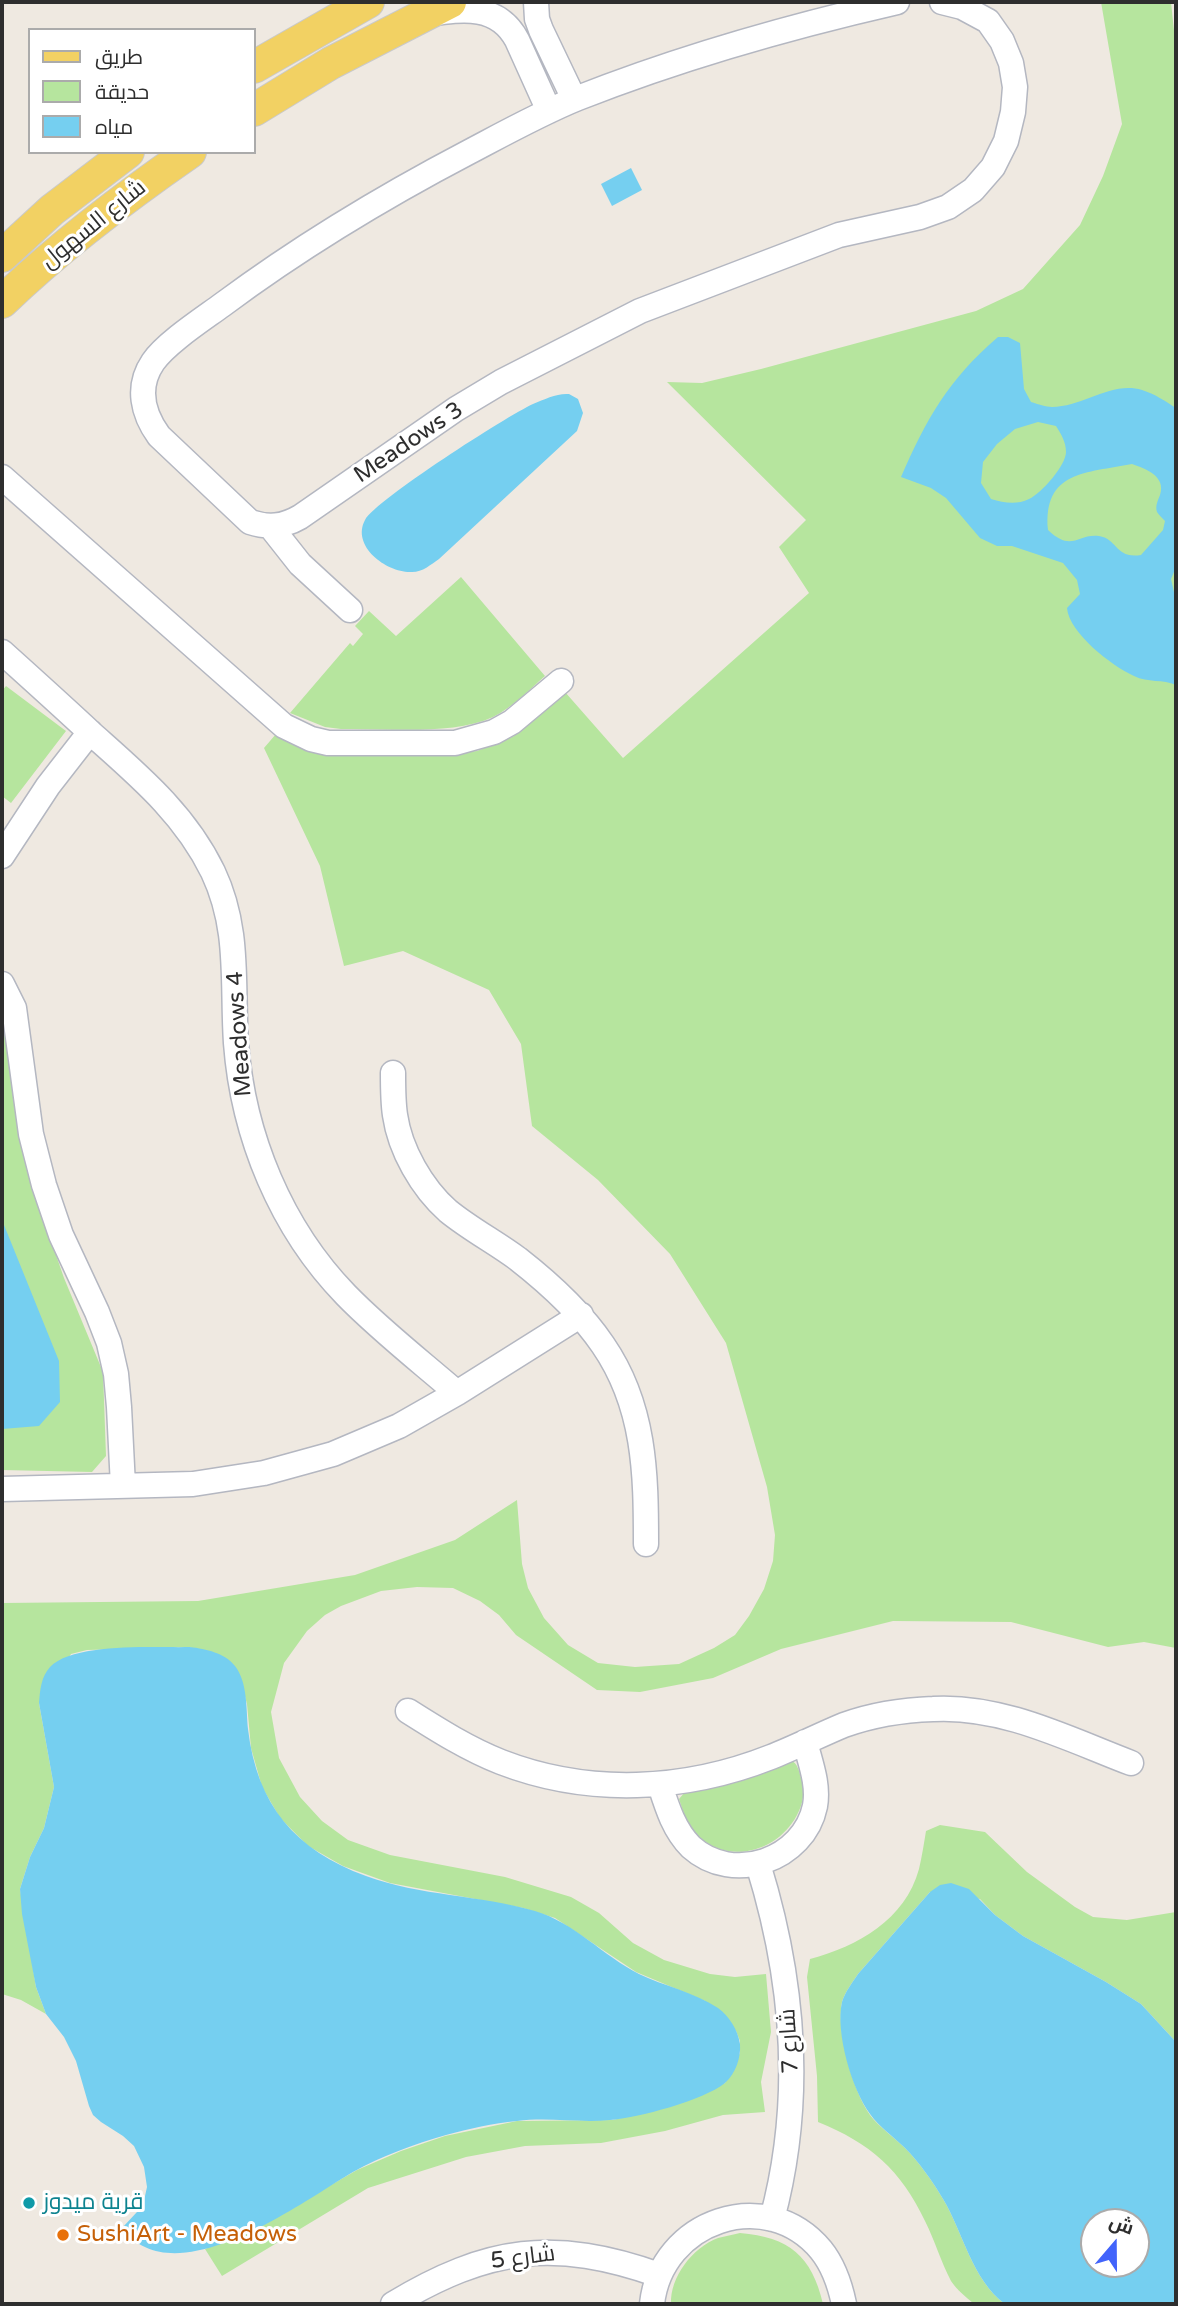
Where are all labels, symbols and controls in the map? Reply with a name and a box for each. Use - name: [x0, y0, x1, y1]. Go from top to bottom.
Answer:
- legend: [28, 28, 256, 154]
- text: طريق: [95, 45, 143, 70]
- text: حديقة: [95, 80, 149, 105]
- text: مياه: [95, 115, 133, 140]
- street label: شارع السهول: [36, 174, 152, 276]
- street label: Meadows 3: [349, 396, 469, 490]
- street label: Meadows 4: [222, 970, 258, 1098]
- street label: شارع 7: [775, 2008, 805, 2074]
- place label: قرية ميدوز: [43, 2189, 144, 2217]
- marker: قرية ميدوز: [21, 2195, 37, 2211]
- north arrow: [1080, 2208, 1150, 2278]
- text: ش: [1106, 2211, 1137, 2240]
- place label: SushiArt - Meadows: [77, 2221, 297, 2249]
- marker: SushiArt - Meadows: [55, 2227, 71, 2243]
- street label: شارع 5: [489, 2240, 557, 2276]

